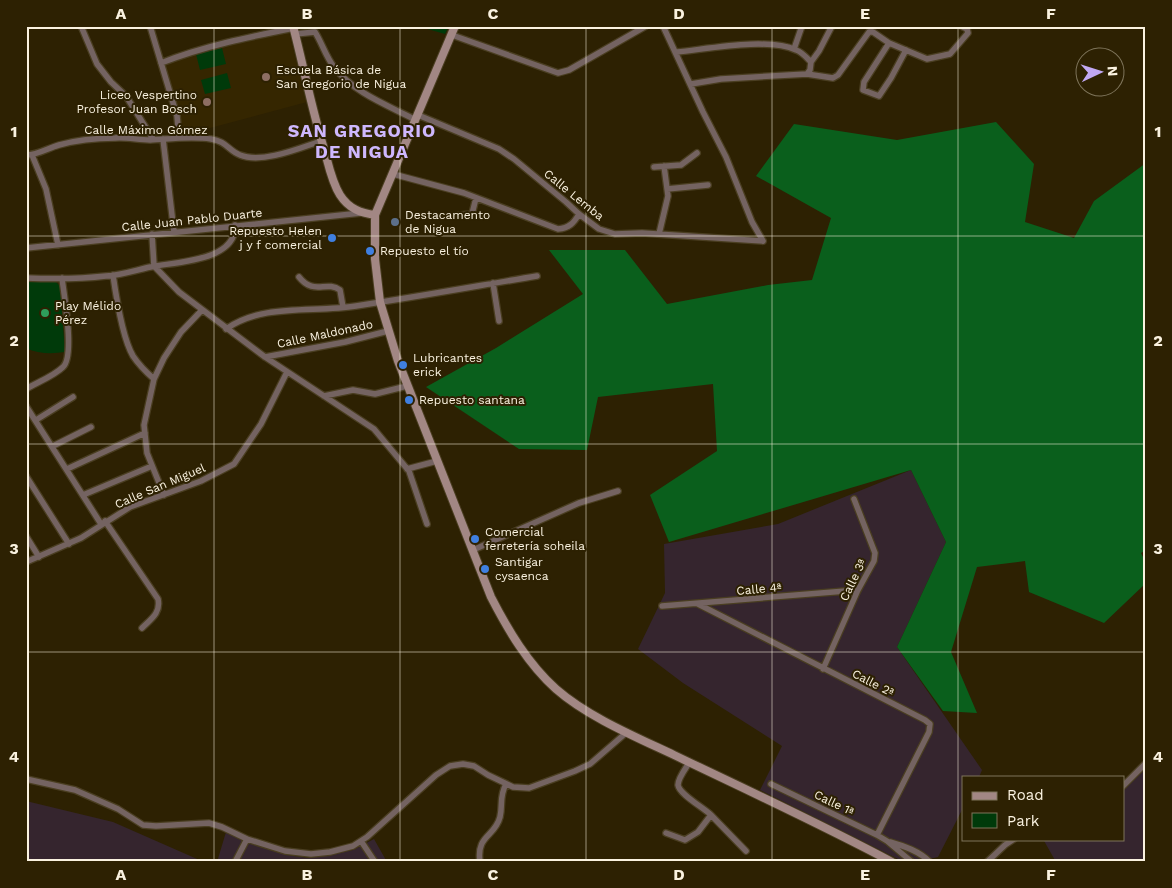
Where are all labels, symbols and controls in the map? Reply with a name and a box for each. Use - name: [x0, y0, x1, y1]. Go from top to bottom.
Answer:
- text: A: [116, 4, 127, 23]
- text: B: [302, 4, 313, 23]
- text: C: [488, 4, 499, 23]
- text: D: [673, 4, 685, 23]
- text: E: [860, 4, 870, 23]
- text: F: [1046, 4, 1056, 23]
- north arrow: [1074, 48, 1124, 98]
- place label: Escuela Básica de San Gregorio de Nigua: [276, 63, 406, 91]
- text: N: [1105, 65, 1121, 77]
- marker: Escuela Básica de San Gregorio de Nigua: [260, 71, 272, 83]
- place label: Liceo Vespertino Profesor Juan Bosch: [77, 88, 197, 116]
- marker: Liceo Vespertino Profesor Juan Bosch: [201, 96, 213, 108]
- district label: SAN GREGORIO DE NIGUA: [288, 120, 436, 162]
- text: 1: [11, 122, 17, 141]
- text: 1: [1155, 122, 1161, 141]
- street label: Calle Máximo Gómez: [84, 123, 208, 137]
- street label: Calle Lemba: [541, 167, 607, 224]
- street label: Calle Juan Pablo Duarte: [121, 206, 263, 234]
- place label: Destacamento de Nigua: [405, 208, 490, 236]
- marker: Destacamento de Nigua: [389, 216, 401, 228]
- place label: Repuesto Helen j y f comercial: [229, 224, 322, 252]
- marker: Repuesto Helen j y f comercial: [326, 232, 338, 244]
- place label: Repuesto el tío: [380, 244, 469, 258]
- marker: Repuesto el tío: [364, 245, 376, 257]
- place label: Play Mélido Pérez: [55, 299, 121, 327]
- marker: Play Mélido Pérez: [39, 307, 51, 319]
- street label: Calle Maldonado: [276, 317, 374, 351]
- text: 2: [9, 331, 19, 350]
- text: 2: [1153, 331, 1163, 350]
- place label: Lubricantes erick: [413, 351, 482, 379]
- marker: Lubricantes erick: [397, 359, 409, 371]
- place label: Repuesto santana: [419, 393, 525, 407]
- marker: Repuesto santana: [403, 394, 415, 406]
- street label: Calle San Miguel: [113, 460, 208, 511]
- place label: Comercial ferretería soheila: [485, 525, 585, 553]
- marker: Comercial ferretería soheila: [469, 533, 481, 545]
- text: 3: [9, 539, 19, 558]
- text: 3: [1153, 539, 1163, 558]
- place label: Santigar cysaenca: [495, 555, 549, 583]
- street label: Calle 3ª: [837, 556, 869, 603]
- marker: Santigar cysaenca: [479, 563, 491, 575]
- street label: Calle 4ª: [736, 580, 783, 598]
- street label: Calle 2ª: [850, 667, 897, 700]
- text: 4: [9, 747, 19, 766]
- text: 4: [1153, 747, 1163, 766]
- legend: [962, 776, 1124, 840]
- text: Road: [1007, 786, 1044, 804]
- street label: Calle 1ª: [812, 787, 856, 819]
- text: Park: [1007, 812, 1040, 830]
- text: A: [116, 865, 127, 884]
- text: B: [302, 865, 313, 884]
- text: C: [488, 865, 499, 884]
- text: D: [673, 865, 685, 884]
- text: E: [860, 865, 870, 884]
- text: F: [1046, 865, 1056, 884]

